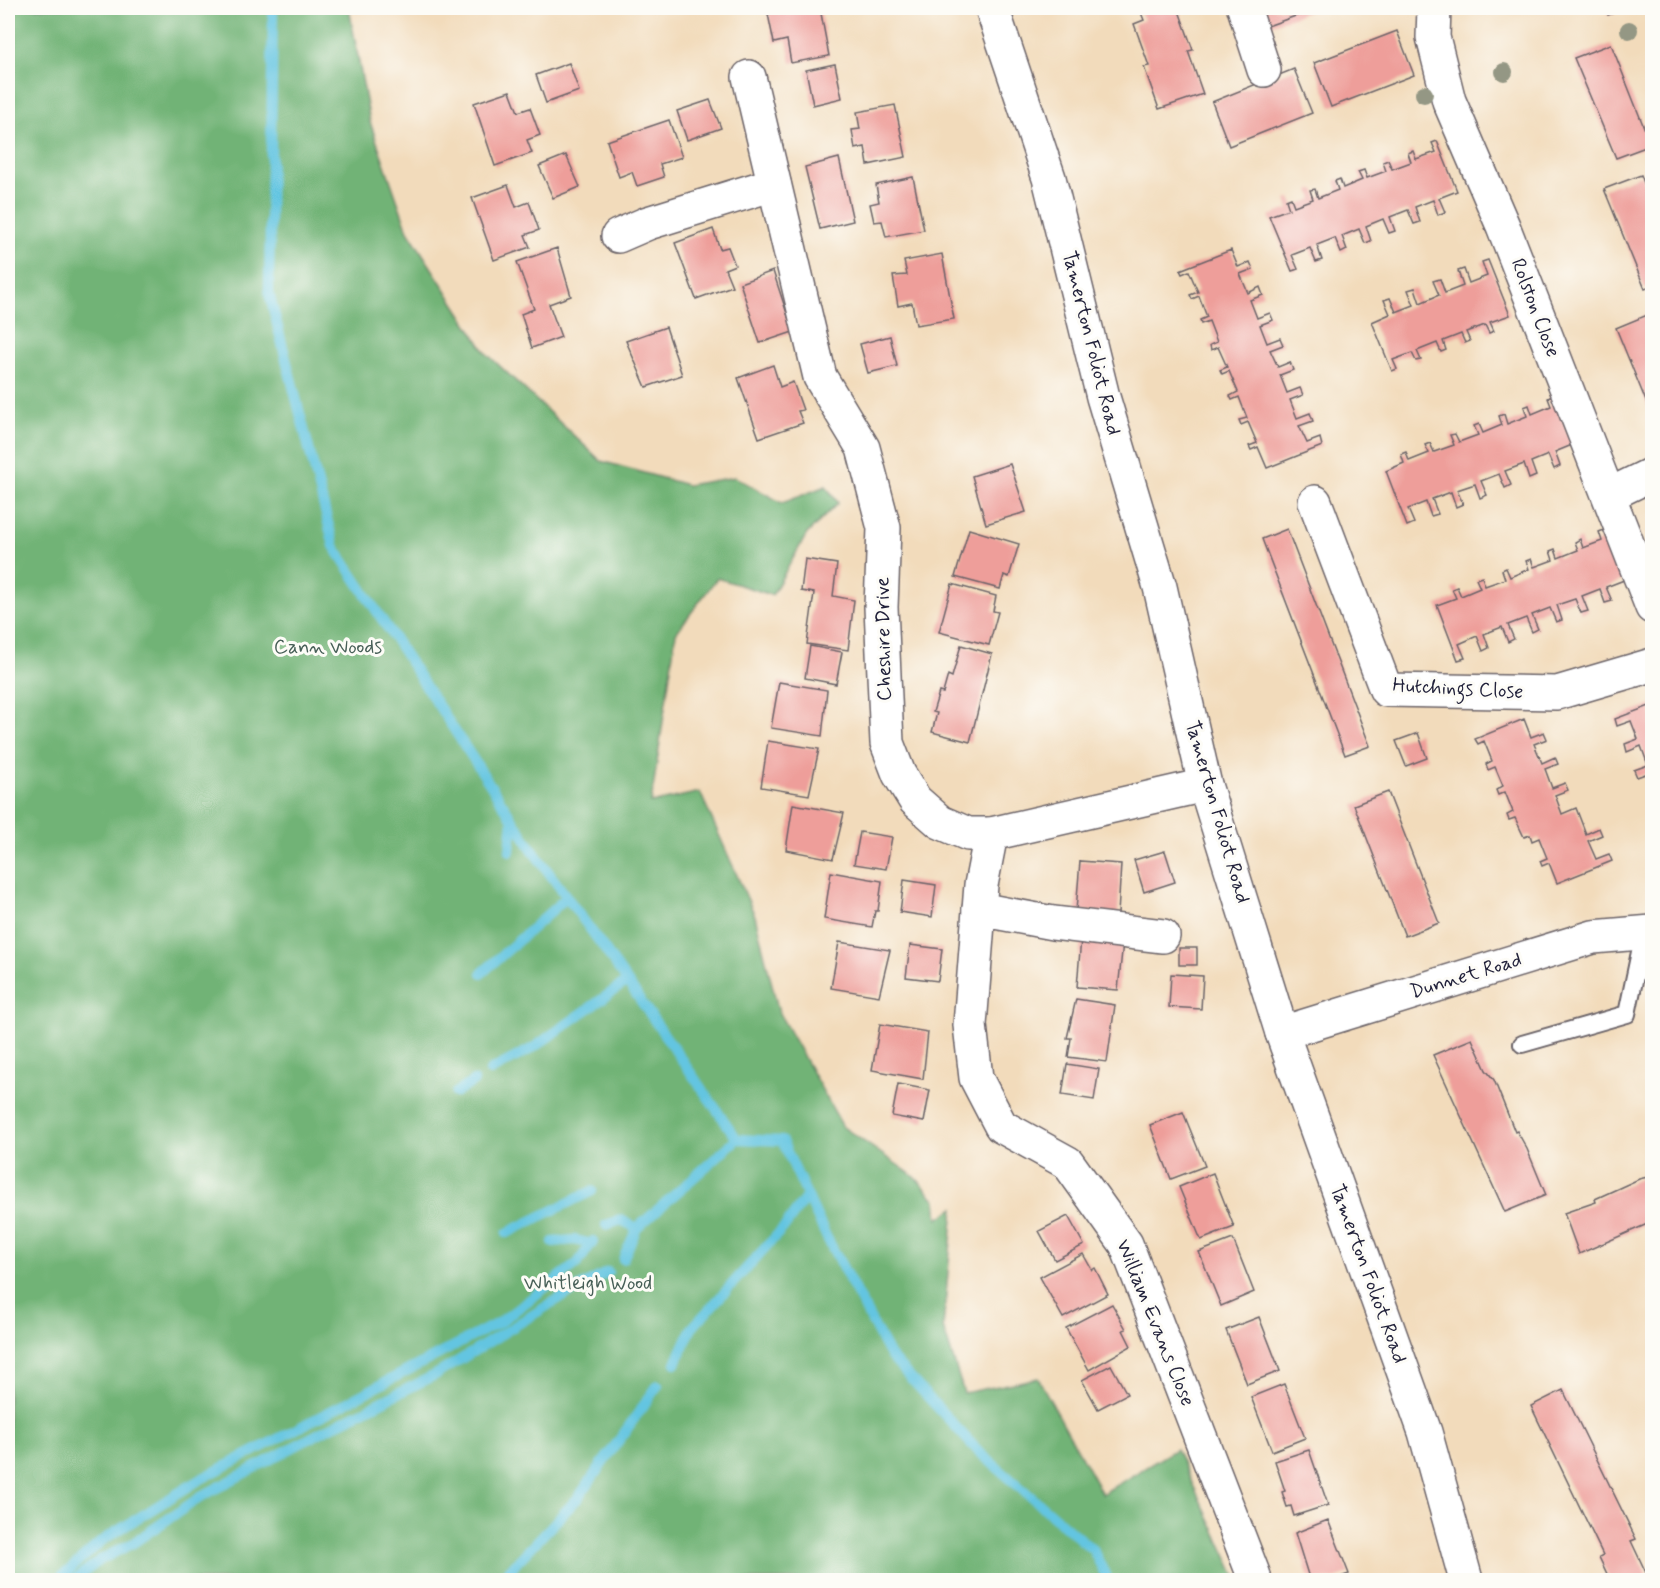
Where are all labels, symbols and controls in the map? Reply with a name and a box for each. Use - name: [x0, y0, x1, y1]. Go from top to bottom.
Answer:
- street label: Tamerton Foliot Road: [1055, 248, 1127, 438]
- street label: Rolston Close: [1504, 255, 1566, 361]
- street label: Cheshire Drive: [869, 576, 899, 701]
- park label: Cann Woods: [274, 634, 382, 661]
- street label: Hutchings Close: [1392, 672, 1524, 708]
- street label: Tamerton Foliot Road: [1178, 717, 1256, 907]
- street label: Dunnet Road: [1407, 946, 1525, 1006]
- street label: Tamerton Foliot Road: [1323, 1181, 1413, 1367]
- street label: William Evans Close: [1109, 1236, 1201, 1410]
- park label: Whitleigh Wood: [524, 1270, 652, 1297]

